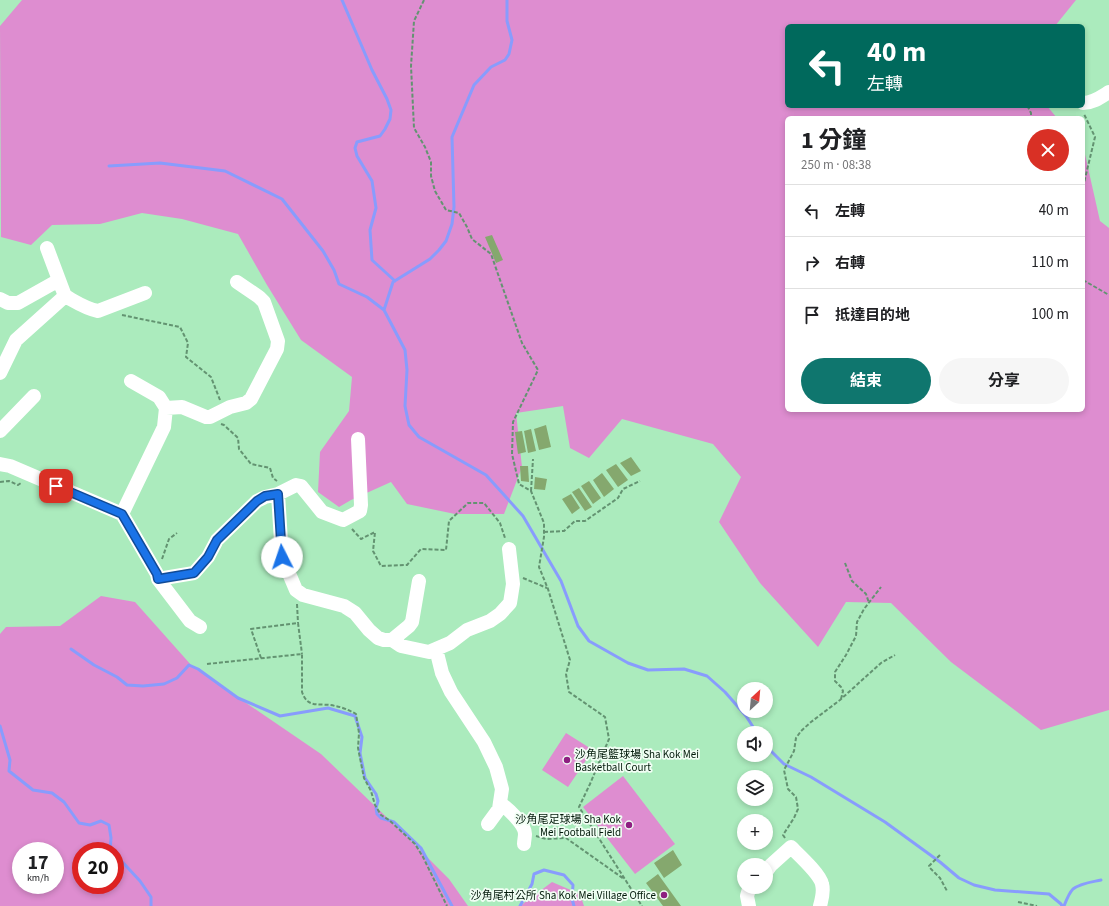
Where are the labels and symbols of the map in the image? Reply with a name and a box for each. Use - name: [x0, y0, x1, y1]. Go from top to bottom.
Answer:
- pin: [39, 469, 73, 503]
- position arrow: [261, 536, 303, 578]
- north arrow: [737, 682, 773, 718]
- place label: 沙角尾籃球場 Sha Kok Mei Basketball Court: [575, 747, 699, 775]
- marker: 沙角尾籃球場 Sha Kok Mei Basketball Court: [562, 755, 572, 765]
- place label: 沙角尾足球場 Sha Kok Mei Football Field: [516, 812, 622, 840]
- marker: 沙角尾足球場 Sha Kok Mei Football Field: [624, 820, 634, 830]
- speed limit sign: 20: [72, 842, 124, 894]
- place label: 沙角尾村公所 Sha Kok Mei Village Office: [471, 888, 657, 903]
- marker: 沙角尾村公所 Sha Kok Mei Village Office: [659, 890, 669, 900]

